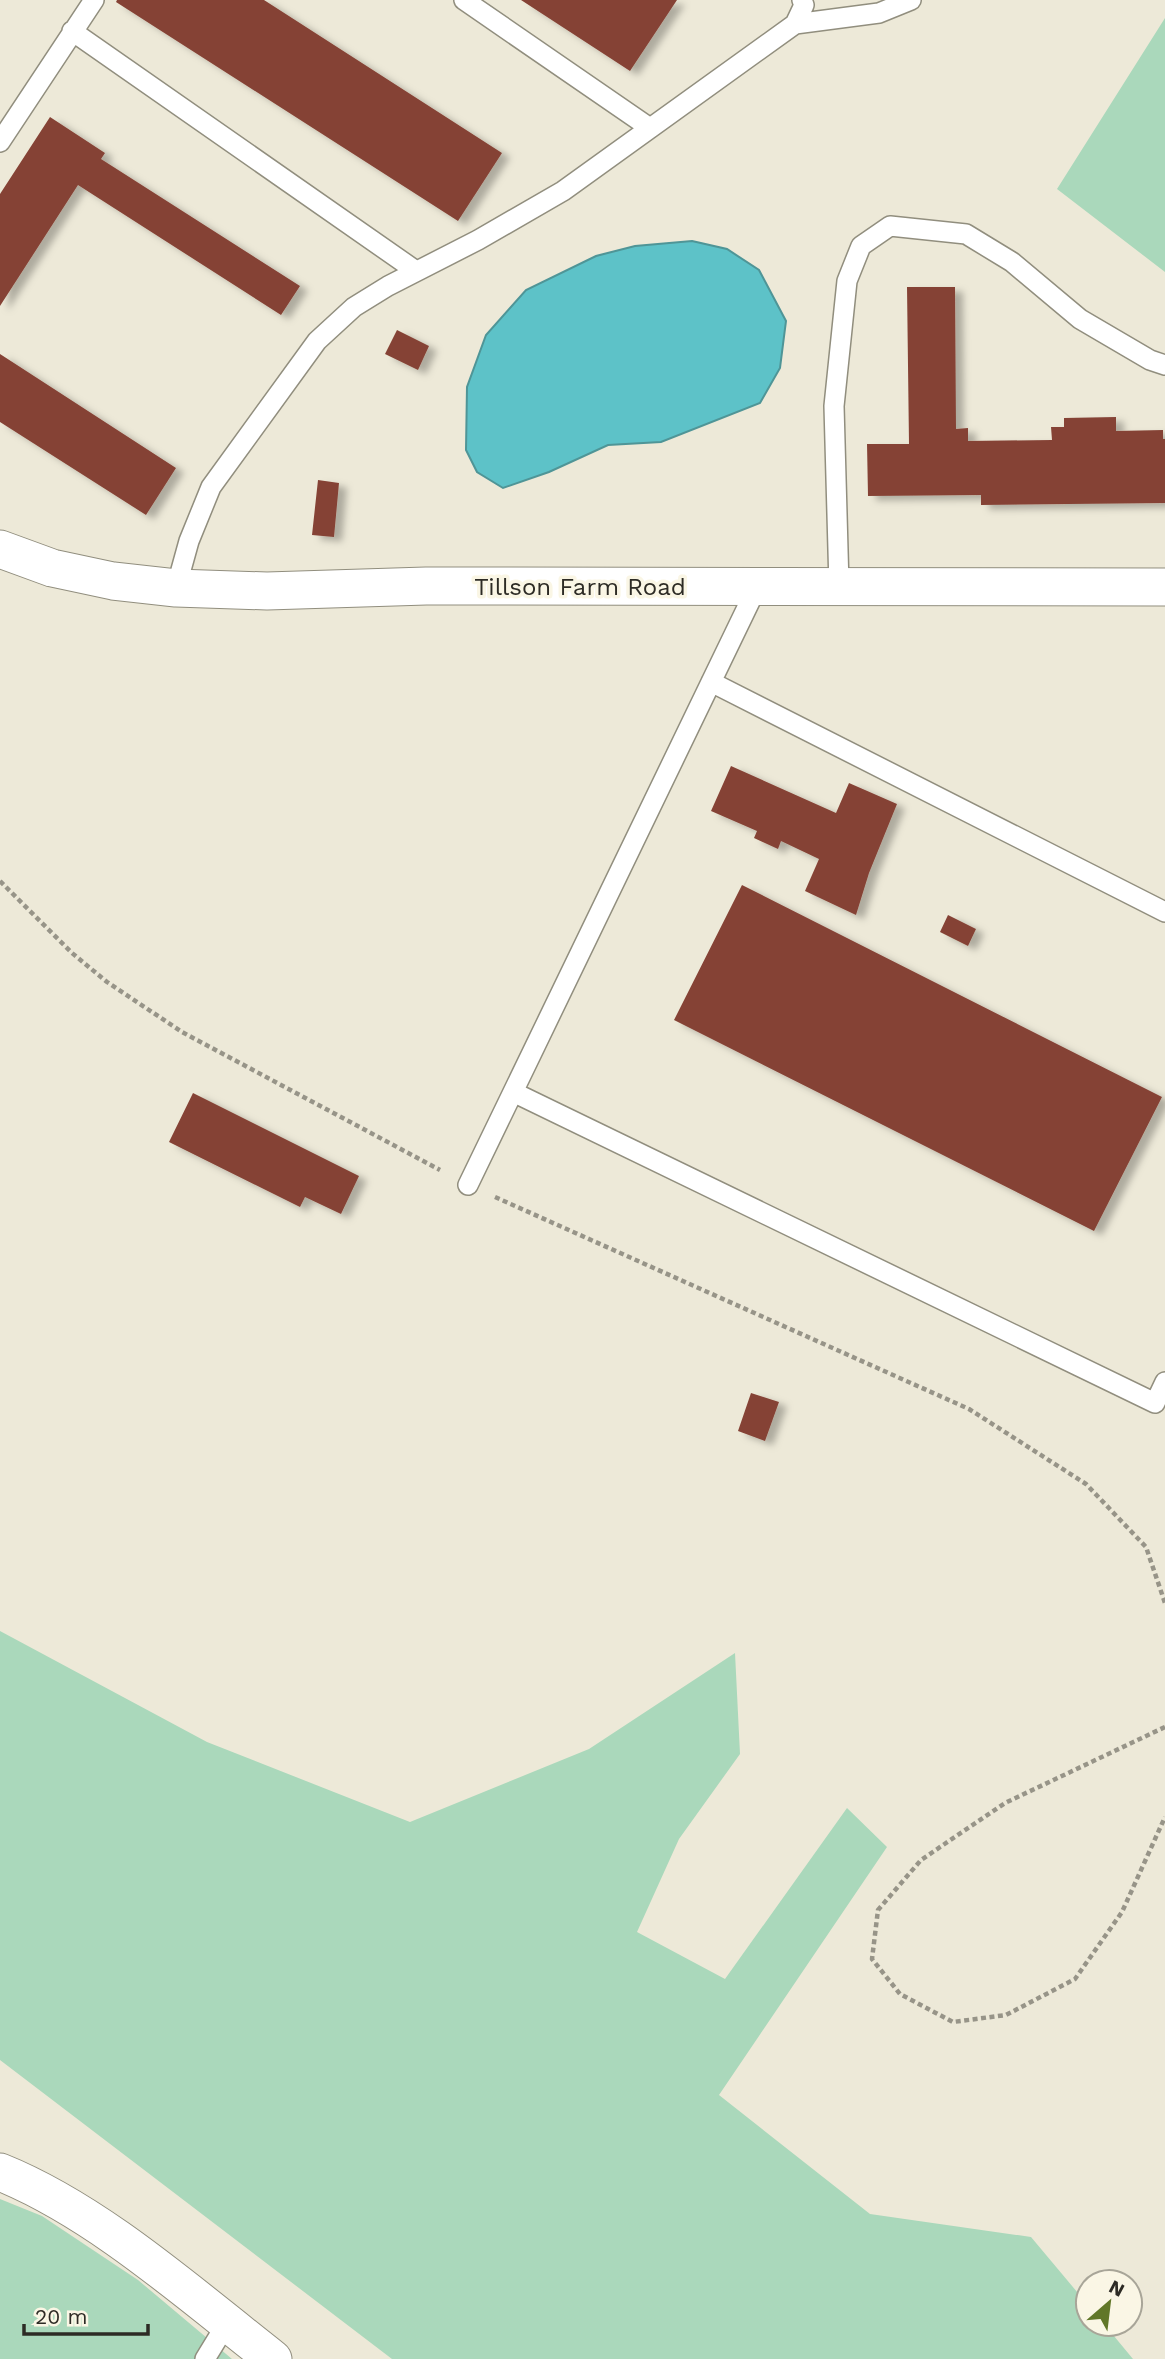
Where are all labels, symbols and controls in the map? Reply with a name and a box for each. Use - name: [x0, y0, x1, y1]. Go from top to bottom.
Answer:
- street label: Tillson Farm Road: [474, 573, 686, 601]
- north arrow: [1074, 2268, 1144, 2338]
- text: N: [1105, 2275, 1128, 2302]
- scale bar: [24, 2292, 149, 2336]
- text: 20 m: [35, 2304, 87, 2329]

